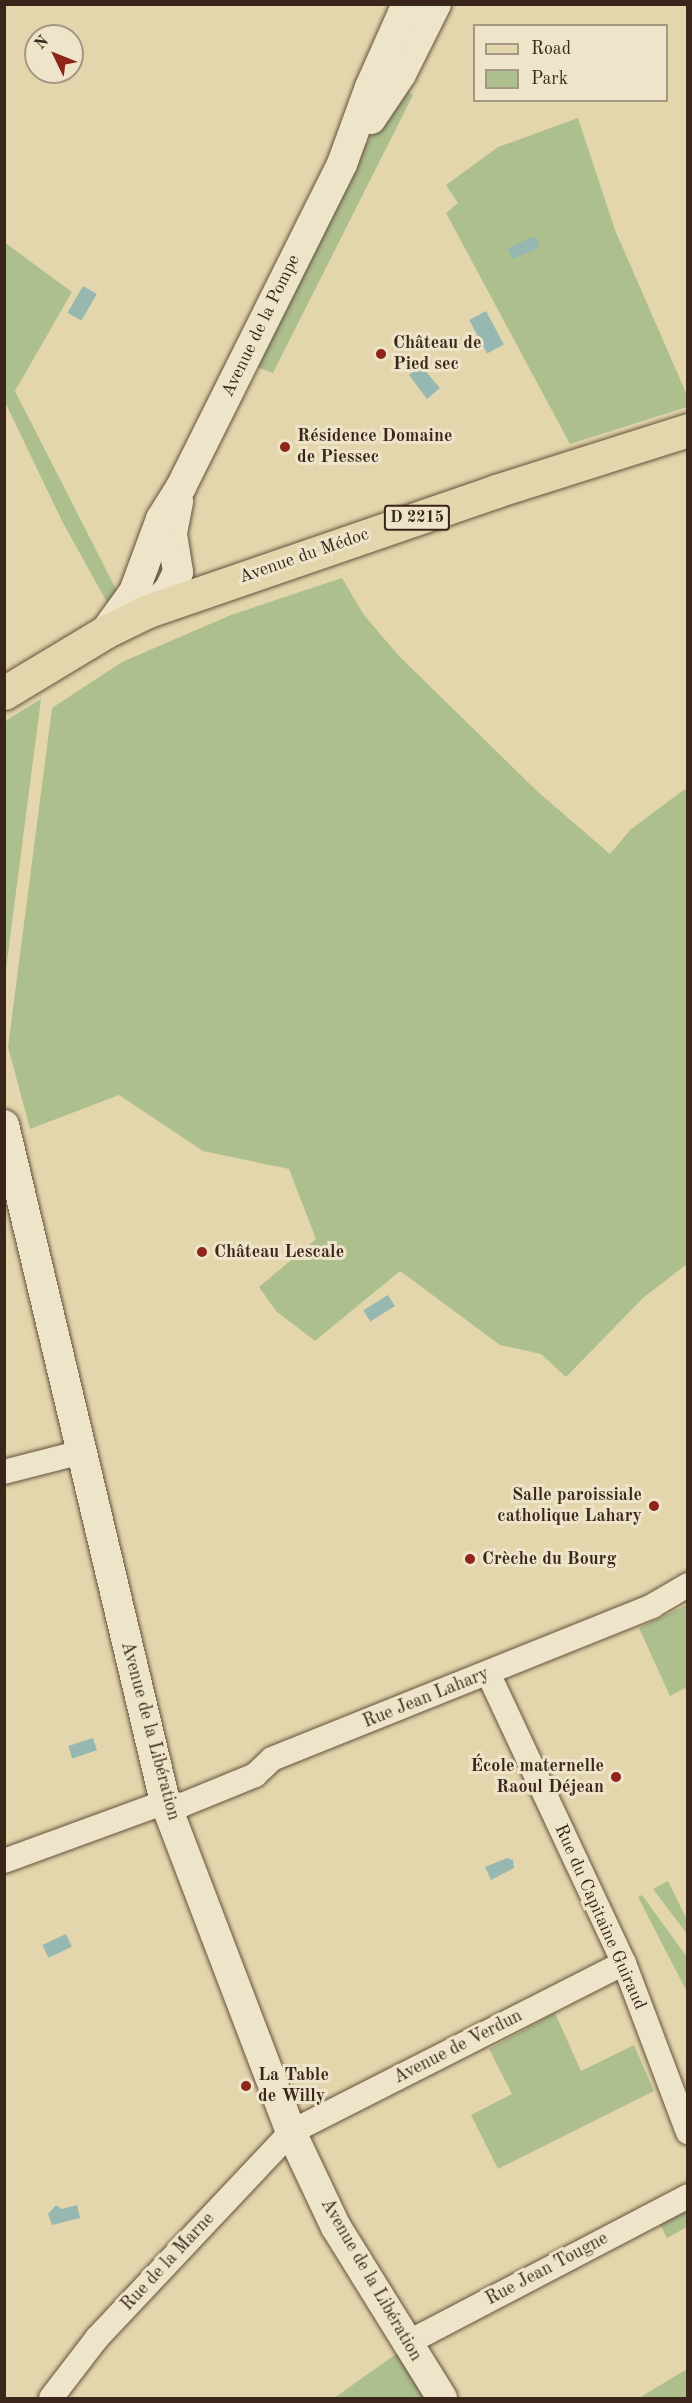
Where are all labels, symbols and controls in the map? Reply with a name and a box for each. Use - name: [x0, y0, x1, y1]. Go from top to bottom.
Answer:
- north arrow: [24, 24, 84, 84]
- legend: [473, 24, 668, 102]
- text: N: [32, 33, 52, 53]
- text: Road: [531, 40, 571, 58]
- text: Park: [531, 70, 568, 88]
- street label: Avenue de la Pompe: [217, 251, 305, 401]
- place label: Château de Pied sec: [393, 333, 481, 376]
- marker: Château de Pied sec: [374, 347, 388, 361]
- place label: Résidence Domaine de Piessec: [297, 426, 452, 468]
- marker: Résidence Domaine de Piessec: [278, 440, 292, 454]
- road number: D 2215: [382, 505, 452, 531]
- street label: Avenue du Médoc: [236, 524, 372, 588]
- place label: Château Lescale: [214, 1241, 344, 1263]
- marker: Château Lescale: [195, 1245, 209, 1259]
- place label: Salle paroissiale catholique Lahary: [497, 1485, 642, 1528]
- marker: Salle paroissiale catholique Lahary: [647, 1499, 661, 1513]
- place label: Crèche du Bourg: [482, 1548, 616, 1570]
- marker: Crèche du Bourg: [463, 1552, 477, 1566]
- street label: Avenue de la Libération: [116, 1639, 184, 1823]
- street label: Rue Jean Lahary: [360, 1663, 492, 1733]
- place label: École maternelle Raoul Déjean: [471, 1756, 604, 1798]
- marker: École maternelle Raoul Déjean: [609, 1770, 623, 1784]
- street label: Rue du Capitaine Guiraud: [549, 1821, 651, 2013]
- street label: Avenue de Verdun: [390, 2005, 526, 2089]
- place label: La Table de Willy: [258, 2065, 329, 2108]
- marker: La Table de Willy: [239, 2079, 253, 2093]
- street label: Avenue de la Libération: [316, 2195, 426, 2365]
- street label: Rue de la Marne: [117, 2208, 219, 2316]
- street label: Rue Jean Tougne: [482, 2228, 612, 2310]

